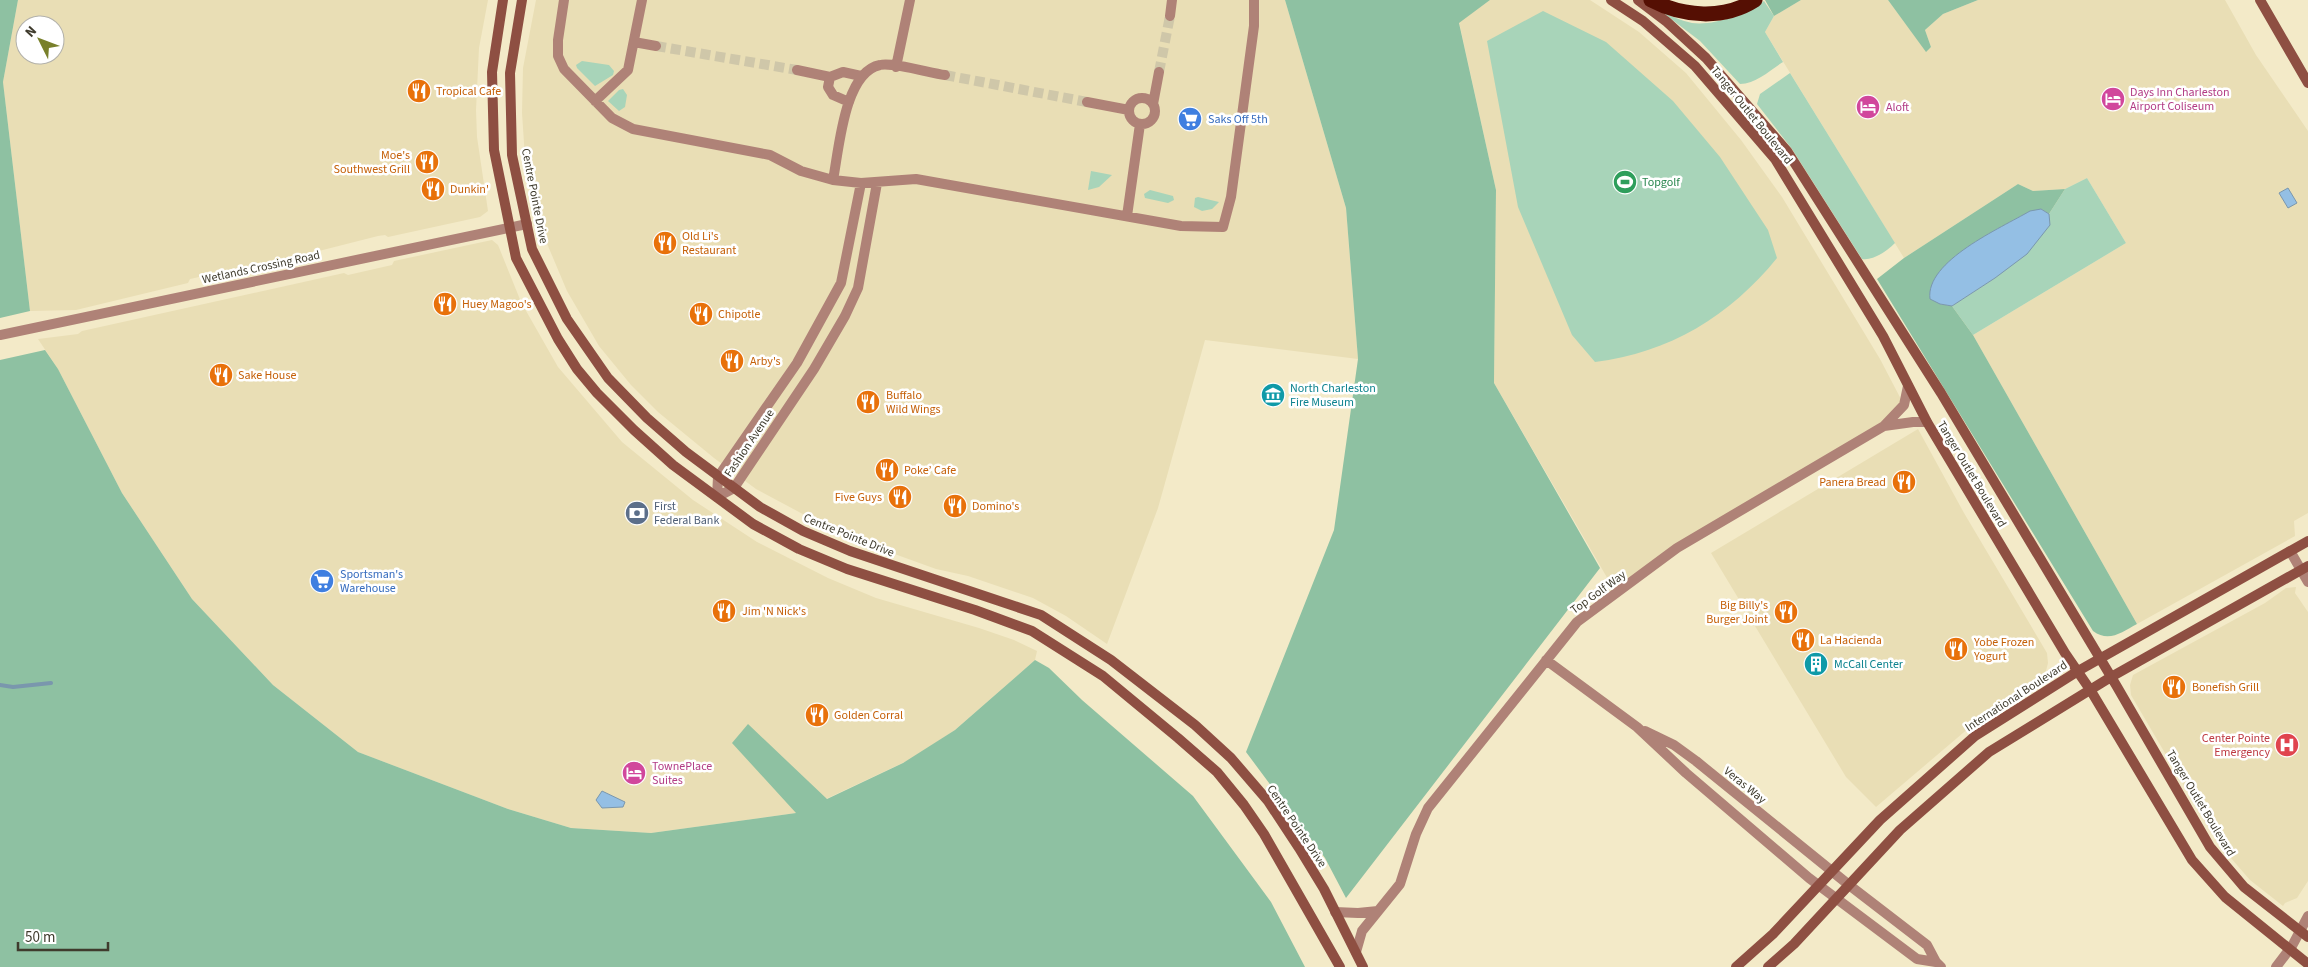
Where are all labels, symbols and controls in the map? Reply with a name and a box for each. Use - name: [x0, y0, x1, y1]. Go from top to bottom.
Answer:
- north arrow: [15, 15, 65, 65]
- text: N: [21, 22, 42, 42]
- street label: Tanger Outlet Boulevard: [1707, 63, 1797, 168]
- restaurant icon: Tropical Cafe: [406, 78, 432, 104]
- place label: Tropical Cafe: [436, 83, 501, 100]
- place label: Days Inn Charleston Airport Coliseum: [2130, 84, 2230, 115]
- hotel icon: Days Inn Charleston Airport Coliseum: [2100, 86, 2126, 112]
- hotel icon: Aloft: [1855, 94, 1881, 120]
- place label: Aloft: [1886, 99, 1909, 116]
- supermarket icon: Saks Off 5th: [1177, 106, 1203, 132]
- place label: Saks Off 5th: [1208, 111, 1268, 128]
- place label: Moe's Southwest Grill: [334, 147, 410, 178]
- street label: Centre Pointe Drive: [517, 147, 552, 245]
- restaurant icon: Moe's Southwest Grill: [414, 149, 440, 175]
- sports icon: Topgolf: [1612, 169, 1638, 195]
- place label: Topgolf: [1642, 174, 1680, 191]
- restaurant icon: Dunkin': [420, 176, 446, 202]
- place label: Dunkin': [450, 181, 489, 198]
- place label: Old Li's Restaurant: [682, 228, 736, 259]
- restaurant icon: Old Li's Restaurant: [652, 230, 678, 256]
- street label: Wetlands Crossing Road: [201, 247, 322, 288]
- restaurant icon: Huey Magoo's: [432, 291, 458, 317]
- place label: Huey Magoo's: [462, 296, 531, 313]
- restaurant icon: Chipotle: [688, 301, 714, 327]
- place label: Chipotle: [718, 306, 760, 323]
- restaurant icon: Arby's: [719, 348, 745, 374]
- place label: Arby's: [750, 353, 781, 370]
- restaurant icon: Sake House: [208, 362, 234, 388]
- place label: Sake House: [238, 367, 296, 384]
- place label: North Charleston Fire Museum: [1290, 380, 1376, 411]
- museum icon: North Charleston Fire Museum: [1260, 382, 1286, 408]
- place label: Buffalo Wild Wings: [886, 387, 941, 418]
- restaurant icon: Buffalo Wild Wings: [855, 389, 881, 415]
- street label: Fashion Avenue: [720, 406, 778, 481]
- street label: Tanger Outlet Boulevard: [1933, 418, 2010, 531]
- restaurant icon: Poke’ Cafe: [874, 457, 900, 483]
- place label: Poke’ Cafe: [904, 462, 956, 479]
- restaurant icon: Panera Bread: [1891, 469, 1917, 495]
- place label: Panera Bread: [1819, 474, 1886, 491]
- restaurant icon: Five Guys: [887, 484, 913, 510]
- place label: Five Guys: [835, 489, 882, 506]
- restaurant icon: Domino's: [942, 493, 968, 519]
- place label: First Federal Bank: [654, 498, 719, 529]
- place label: Domino's: [972, 498, 1019, 515]
- bank icon: First Federal Bank: [624, 500, 650, 526]
- street label: Centre Pointe Drive: [801, 509, 897, 561]
- place label: Sportsman's Warehouse: [340, 566, 403, 597]
- street label: Top Golf Way: [1567, 566, 1630, 618]
- supermarket icon: Sportsman's Warehouse: [309, 568, 335, 594]
- place label: Big Billy's Burger Joint: [1706, 597, 1768, 628]
- restaurant icon: Jim 'N Nick's: [711, 598, 737, 624]
- restaurant icon: Big Billy's Burger Joint: [1773, 599, 1799, 625]
- place label: Jim 'N Nick's: [742, 603, 806, 620]
- restaurant icon: La Hacienda: [1790, 627, 1816, 653]
- place label: La Hacienda: [1820, 632, 1882, 649]
- place label: Yobe Frozen Yogurt: [1973, 634, 2034, 665]
- restaurant icon: Yobe Frozen Yogurt: [1943, 636, 1969, 662]
- building icon: McCall Center: [1803, 651, 1829, 677]
- place label: McCall Center: [1834, 656, 1904, 673]
- street label: International Boulevard: [1962, 657, 2071, 736]
- restaurant icon: Bonefish Grill: [2161, 674, 2187, 700]
- place label: Bonefish Grill: [2192, 679, 2259, 696]
- restaurant icon: Golden Corral: [804, 702, 830, 728]
- place label: Golden Corral: [834, 707, 903, 724]
- place label: Center Pointe Emergency: [2202, 730, 2270, 761]
- hospital icon: Center Pointe Emergency: [2274, 732, 2300, 758]
- street label: Tanger Outlet Boulevard: [2162, 747, 2239, 860]
- place label: TownePlace Suites: [652, 758, 712, 789]
- hotel icon: TownePlace Suites: [621, 760, 647, 786]
- street label: Veras Way: [1720, 763, 1770, 808]
- street label: Centre Pointe Drive: [1263, 781, 1331, 871]
- scale bar: [18, 920, 108, 952]
- text: 50 m: [25, 927, 55, 948]

